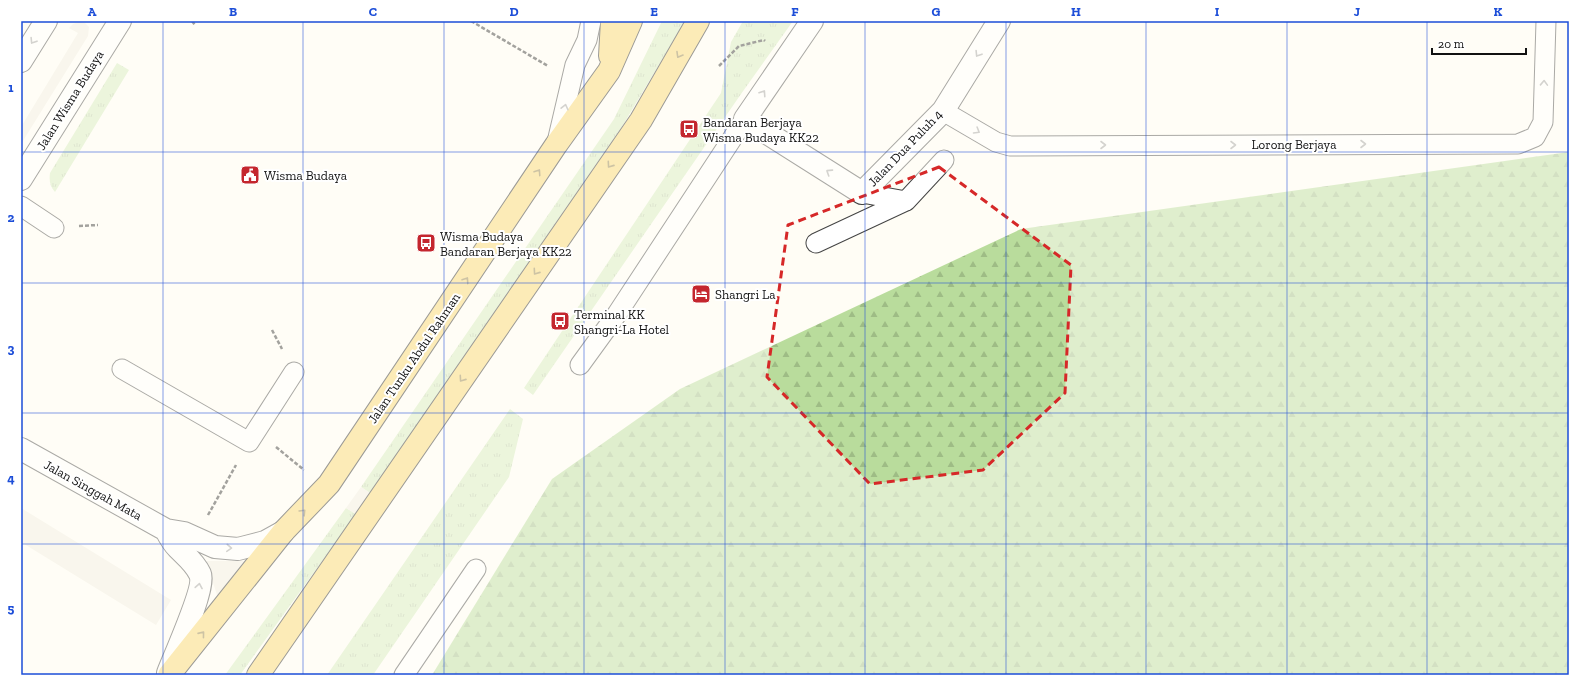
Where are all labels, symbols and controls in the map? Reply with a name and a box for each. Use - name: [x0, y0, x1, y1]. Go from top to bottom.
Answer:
- text: A: [88, 4, 97, 19]
- text: B: [229, 4, 237, 19]
- text: C: [369, 4, 377, 19]
- text: D: [509, 4, 519, 19]
- text: E: [650, 4, 658, 19]
- text: F: [791, 4, 799, 19]
- text: G: [932, 4, 941, 19]
- text: H: [1071, 4, 1081, 19]
- text: I: [1215, 4, 1220, 19]
- text: J: [1354, 4, 1360, 19]
- text: K: [1494, 4, 1503, 19]
- scale bar: [1432, 30, 1526, 56]
- one-way arrow: [31, 37, 38, 44]
- text: 20 m: [1438, 37, 1465, 51]
- street label: Jalan Wisma Budaya: [33, 47, 107, 153]
- one-way arrow: [976, 50, 983, 57]
- one-way arrow: [676, 51, 683, 58]
- text: 1: [8, 80, 14, 95]
- one-way arrow: [1540, 80, 1549, 86]
- one-way arrow: [758, 90, 766, 97]
- one-way arrow: [560, 104, 569, 111]
- street label: Jalan Dua Puluh 4: [865, 107, 945, 189]
- place label: Bandaran Berjaya Wisma Budaya KK22: [703, 115, 819, 145]
- bus stop icon: Bandaran Berjaya Wisma Budaya KK22: [678, 118, 700, 140]
- one-way arrow: [973, 126, 980, 133]
- street label: Lorong Berjaya: [1251, 137, 1337, 153]
- one-way arrow: [1360, 140, 1366, 148]
- one-way arrow: [1100, 141, 1106, 149]
- one-way arrow: [1230, 141, 1236, 149]
- one-way arrow: [607, 161, 615, 168]
- public building icon: Wisma Budaya: [239, 164, 261, 186]
- place label: Wisma Budaya: [264, 168, 348, 183]
- one-way arrow: [533, 169, 541, 176]
- one-way arrow: [826, 169, 833, 177]
- text: 2: [8, 210, 15, 225]
- place label: Wisma Budaya Bandaran Berjaya KK22: [440, 229, 572, 260]
- bus stop icon: Wisma Budaya Bandaran Berjaya KK22: [415, 232, 437, 254]
- one-way arrow: [533, 268, 541, 275]
- one-way arrow: [461, 277, 469, 284]
- hotel icon: Shangri La: [690, 283, 712, 305]
- place label: Shangri La: [715, 287, 776, 302]
- street label: Jalan Tunku Abdul Rahman: [365, 290, 464, 426]
- place label: Terminal KK Shangri-La Hotel: [574, 307, 670, 337]
- bus stop icon: Terminal KK Shangri-La Hotel: [549, 310, 571, 332]
- text: 3: [8, 341, 15, 356]
- one-way arrow: [460, 374, 467, 381]
- street label: Jalan Singgah Mata: [42, 457, 145, 523]
- text: 4: [7, 471, 15, 486]
- one-way arrow: [298, 509, 306, 517]
- one-way arrow: [226, 544, 232, 553]
- one-way arrow: [194, 583, 203, 589]
- text: 5: [8, 601, 15, 616]
- one-way arrow: [198, 631, 205, 638]

